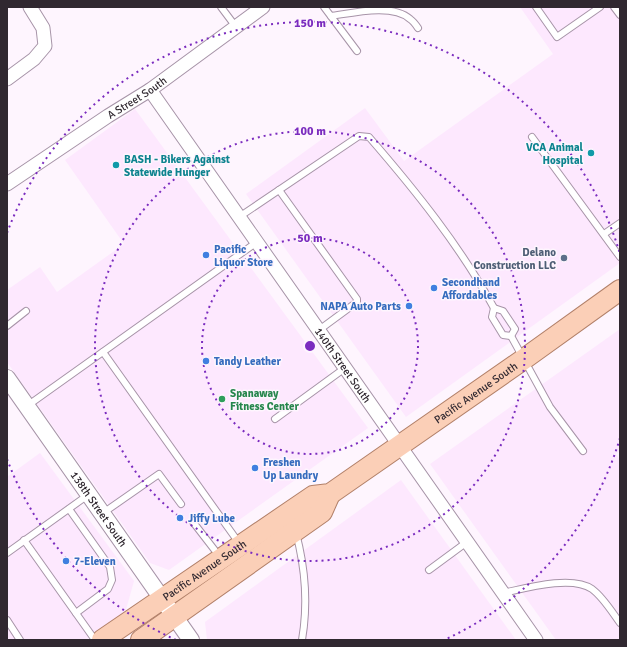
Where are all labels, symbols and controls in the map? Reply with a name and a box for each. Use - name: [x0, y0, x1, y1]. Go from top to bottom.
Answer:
- text: 150 m: [294, 16, 326, 31]
- street label: A Street South: [105, 74, 169, 122]
- text: 100 m: [294, 124, 326, 139]
- place label: VCA Animal Hospital: [526, 141, 584, 167]
- marker: VCA Animal Hospital: [586, 148, 596, 158]
- place label: BASH - Bikers Against Statewide Hunger: [124, 153, 230, 179]
- marker: BASH - Bikers Against Statewide Hunger: [111, 160, 121, 170]
- text: 50 m: [297, 231, 323, 246]
- place label: Pacific Liquor Store: [214, 243, 273, 269]
- place label: Delano Construction LLC: [473, 246, 556, 272]
- marker: Pacific Liquor Store: [201, 250, 211, 260]
- marker: Delano Construction LLC: [559, 253, 569, 263]
- place label: Secondhand Affordables: [442, 276, 500, 302]
- marker: Secondhand Affordables: [429, 283, 439, 293]
- place label: NAPA Auto Parts: [320, 300, 401, 313]
- marker: NAPA Auto Parts: [404, 301, 414, 311]
- street label: 140th Street South: [312, 325, 374, 405]
- centre of rings: [303, 339, 317, 353]
- place label: Tandy Leather: [214, 355, 282, 368]
- marker: Tandy Leather: [201, 356, 211, 366]
- street label: Pacific Avenue South: [432, 360, 520, 427]
- place label: Spanaway Fitness Center: [230, 387, 299, 413]
- marker: Spanaway Fitness Center: [217, 394, 227, 404]
- place label: Freshen Up Laundry: [263, 456, 319, 482]
- marker: Freshen Up Laundry: [250, 463, 260, 473]
- street label: 138th Street South: [68, 469, 129, 549]
- place label: Jiffy Lube: [188, 512, 236, 525]
- marker: Jiffy Lube: [175, 513, 185, 523]
- street label: Pacific Avenue South: [160, 537, 249, 604]
- place label: 7-Eleven: [74, 555, 116, 568]
- marker: 7-Eleven: [61, 556, 71, 566]

